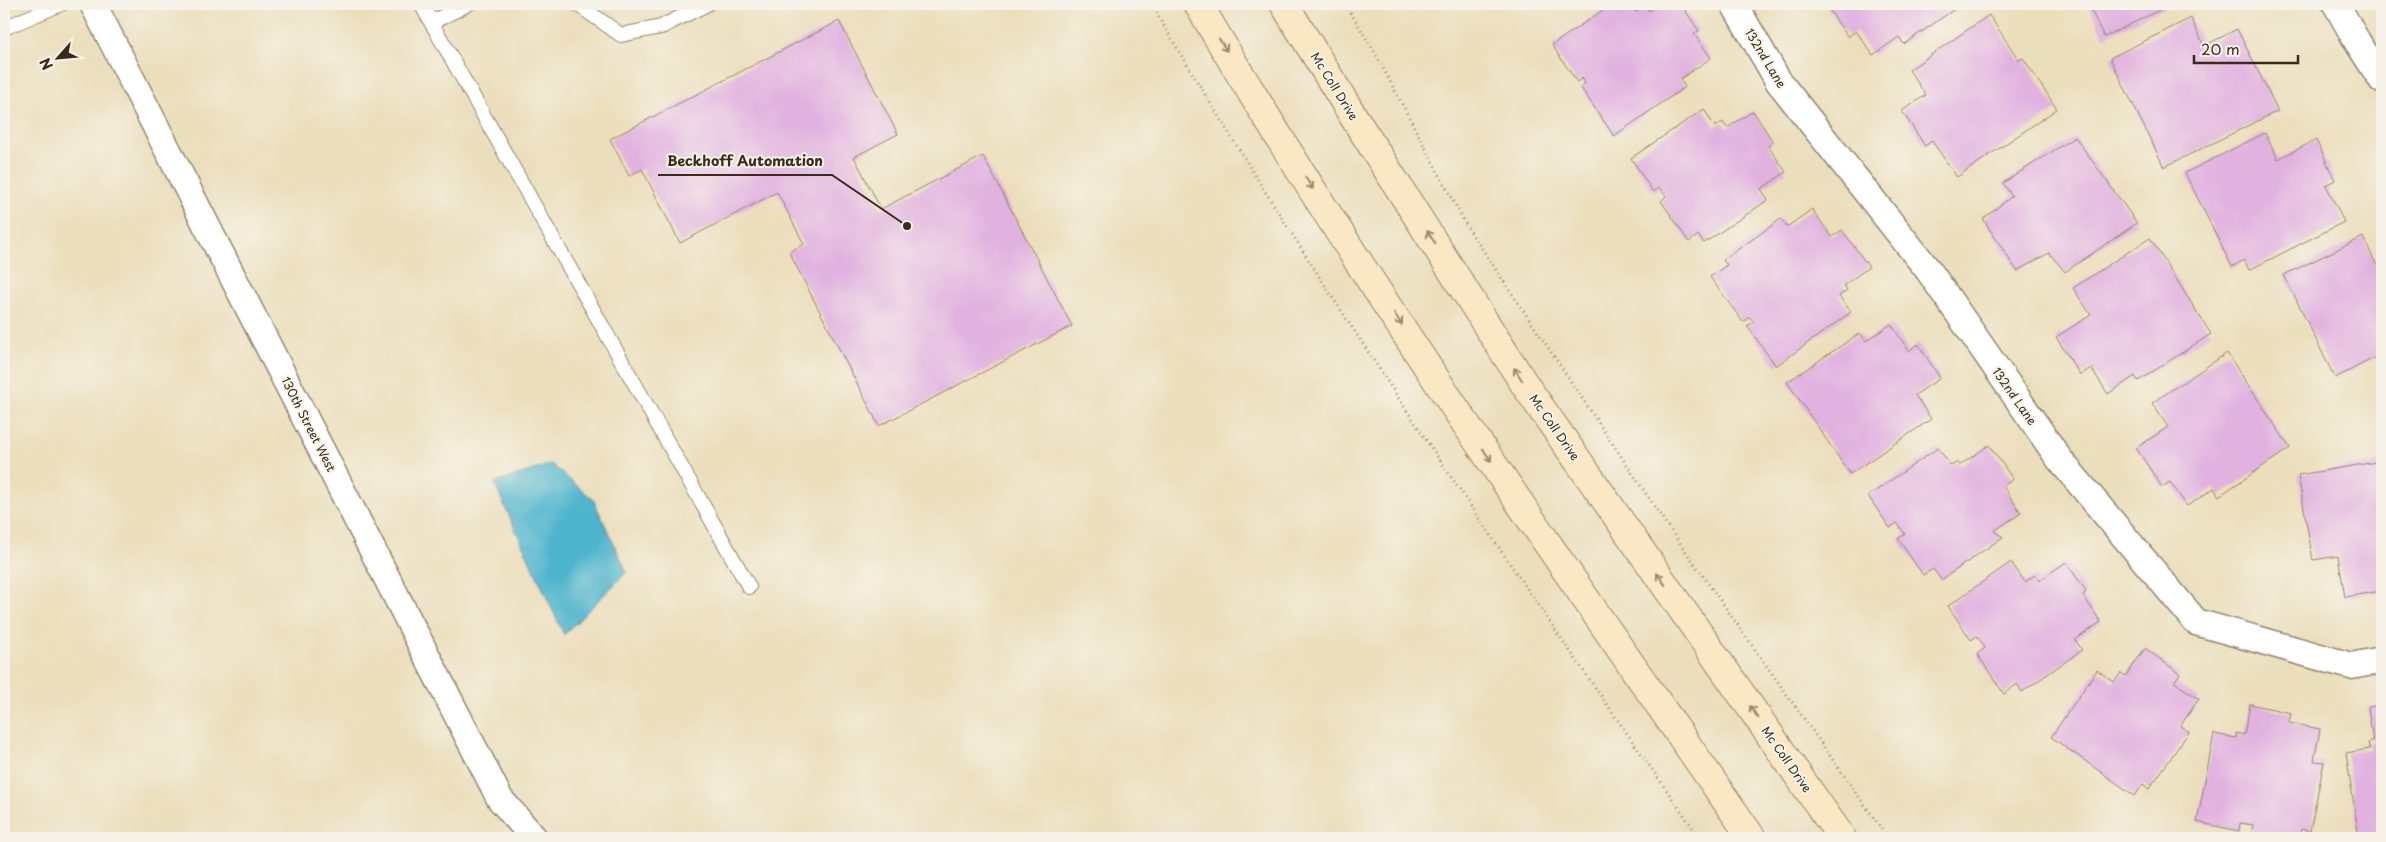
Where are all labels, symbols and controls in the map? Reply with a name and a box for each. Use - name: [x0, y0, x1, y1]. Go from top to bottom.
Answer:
- street label: 132nd Lane: [1741, 25, 1791, 91]
- north arrow: [32, 32, 82, 82]
- scale bar: [2194, 32, 2297, 64]
- text: 20 m: [2201, 37, 2240, 60]
- one-way arrow: [1218, 38, 1228, 52]
- street label: Mc Coll Drive: [1307, 48, 1363, 124]
- text: N: [34, 54, 58, 74]
- callout: Beckhoff Automation: [658, 146, 832, 175]
- text: Beckhoff Automation: [667, 150, 823, 171]
- one-way arrow: [1304, 176, 1314, 190]
- one-way arrow: [1426, 230, 1436, 244]
- one-way arrow: [1393, 312, 1403, 326]
- street label: 132nd Lane: [1988, 363, 2042, 429]
- one-way arrow: [1513, 367, 1523, 381]
- street label: 130th Street West: [277, 373, 341, 475]
- street label: Mc Coll Drive: [1525, 390, 1585, 464]
- one-way arrow: [1482, 448, 1492, 462]
- one-way arrow: [1656, 572, 1666, 586]
- one-way arrow: [1749, 705, 1759, 719]
- street label: Mc Coll Drive: [1757, 722, 1817, 796]

